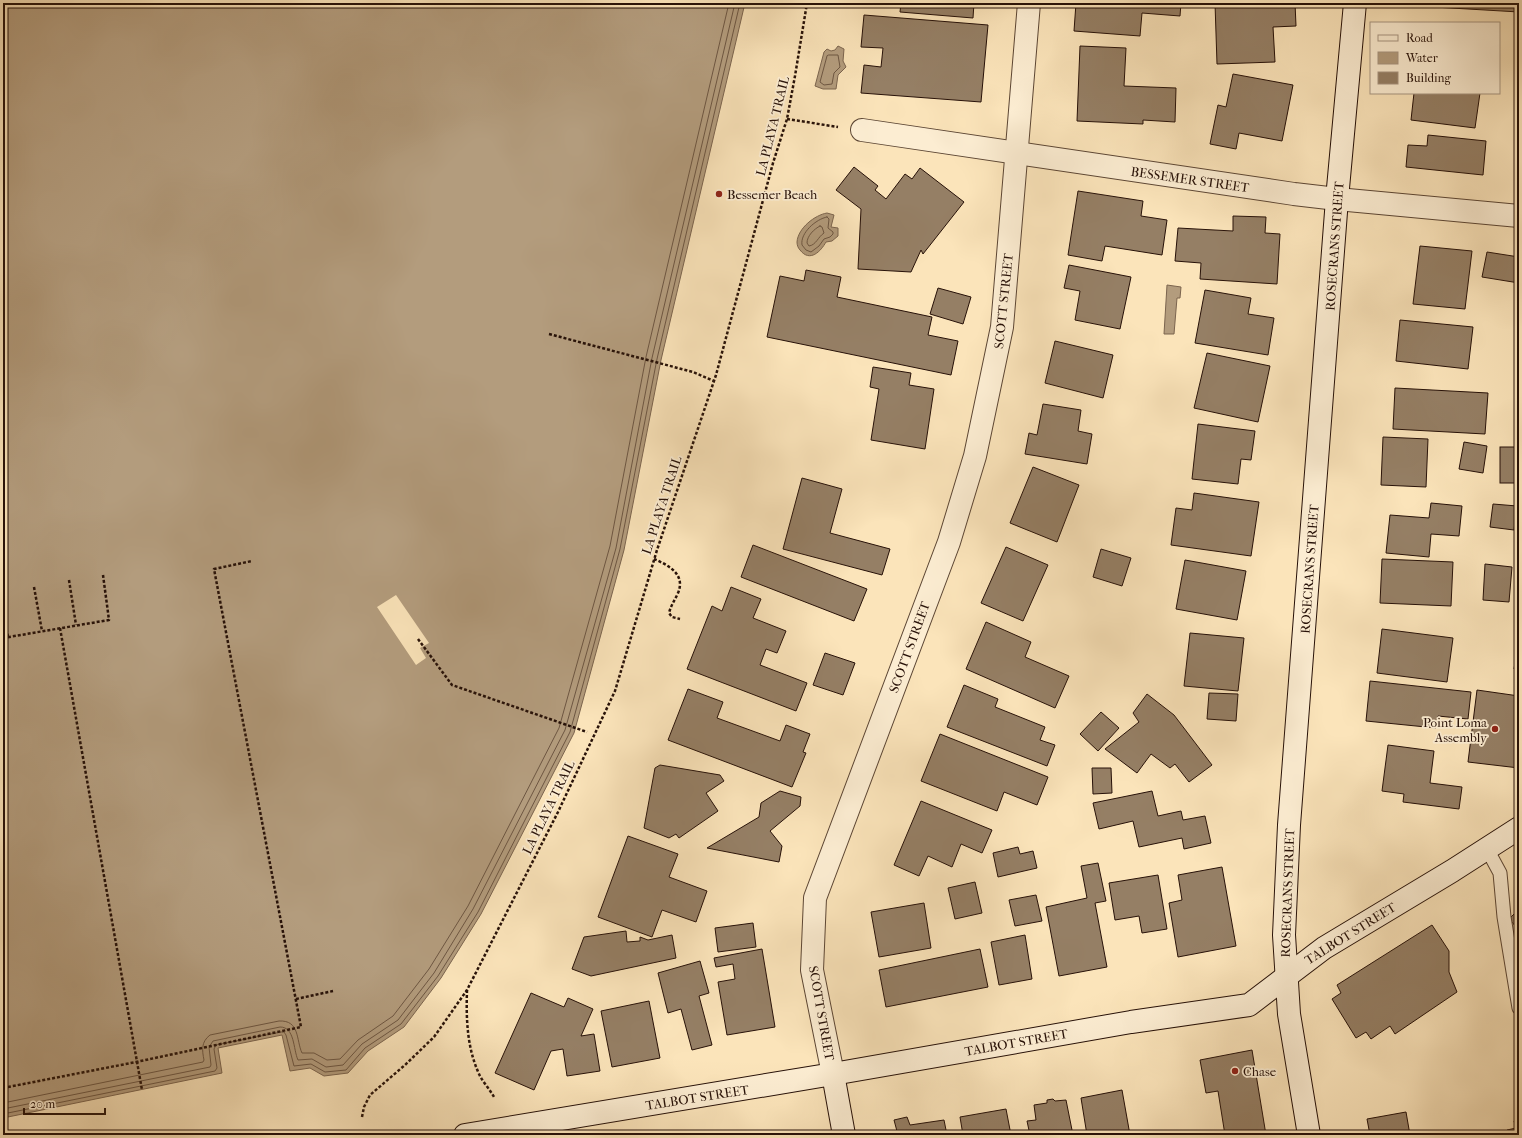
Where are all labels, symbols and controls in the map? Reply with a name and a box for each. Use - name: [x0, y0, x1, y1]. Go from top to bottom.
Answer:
- legend: [1370, 22, 1500, 94]
- text: Road: [1406, 31, 1433, 45]
- text: Water: [1405, 51, 1439, 65]
- text: Building: [1406, 71, 1451, 85]
- street label: LA PLAYA TRAIL: [753, 74, 792, 178]
- street label: BESSEMER STREET: [1130, 164, 1250, 195]
- street label: ROSECRANS STREET: [1323, 181, 1347, 311]
- place label: Bessemer Beach: [727, 187, 818, 202]
- marker: Bessemer Beach: [714, 189, 724, 199]
- street label: SCOTT STREET: [991, 252, 1016, 350]
- street label: LA PLAYA TRAIL: [639, 454, 684, 556]
- street label: ROSECRANS STREET: [1298, 504, 1322, 634]
- street label: SCOTT STREET: [886, 599, 933, 695]
- place label: Point Loma Assembly: [1423, 715, 1488, 745]
- marker: Point Loma Assembly: [1490, 724, 1500, 734]
- street label: LA PLAYA TRAIL: [519, 758, 578, 857]
- street label: ROSECRANS STREET: [1278, 828, 1297, 958]
- street label: TALBOT STREET: [1302, 899, 1399, 967]
- street label: SCOTT STREET: [806, 965, 837, 1062]
- street label: TALBOT STREET: [963, 1026, 1069, 1059]
- place label: Chase: [1243, 1064, 1277, 1079]
- marker: Chase: [1230, 1066, 1240, 1076]
- street label: TALBOT STREET: [644, 1082, 750, 1113]
- scale bar: [24, 1090, 105, 1116]
- text: 20 m: [30, 1097, 55, 1111]

